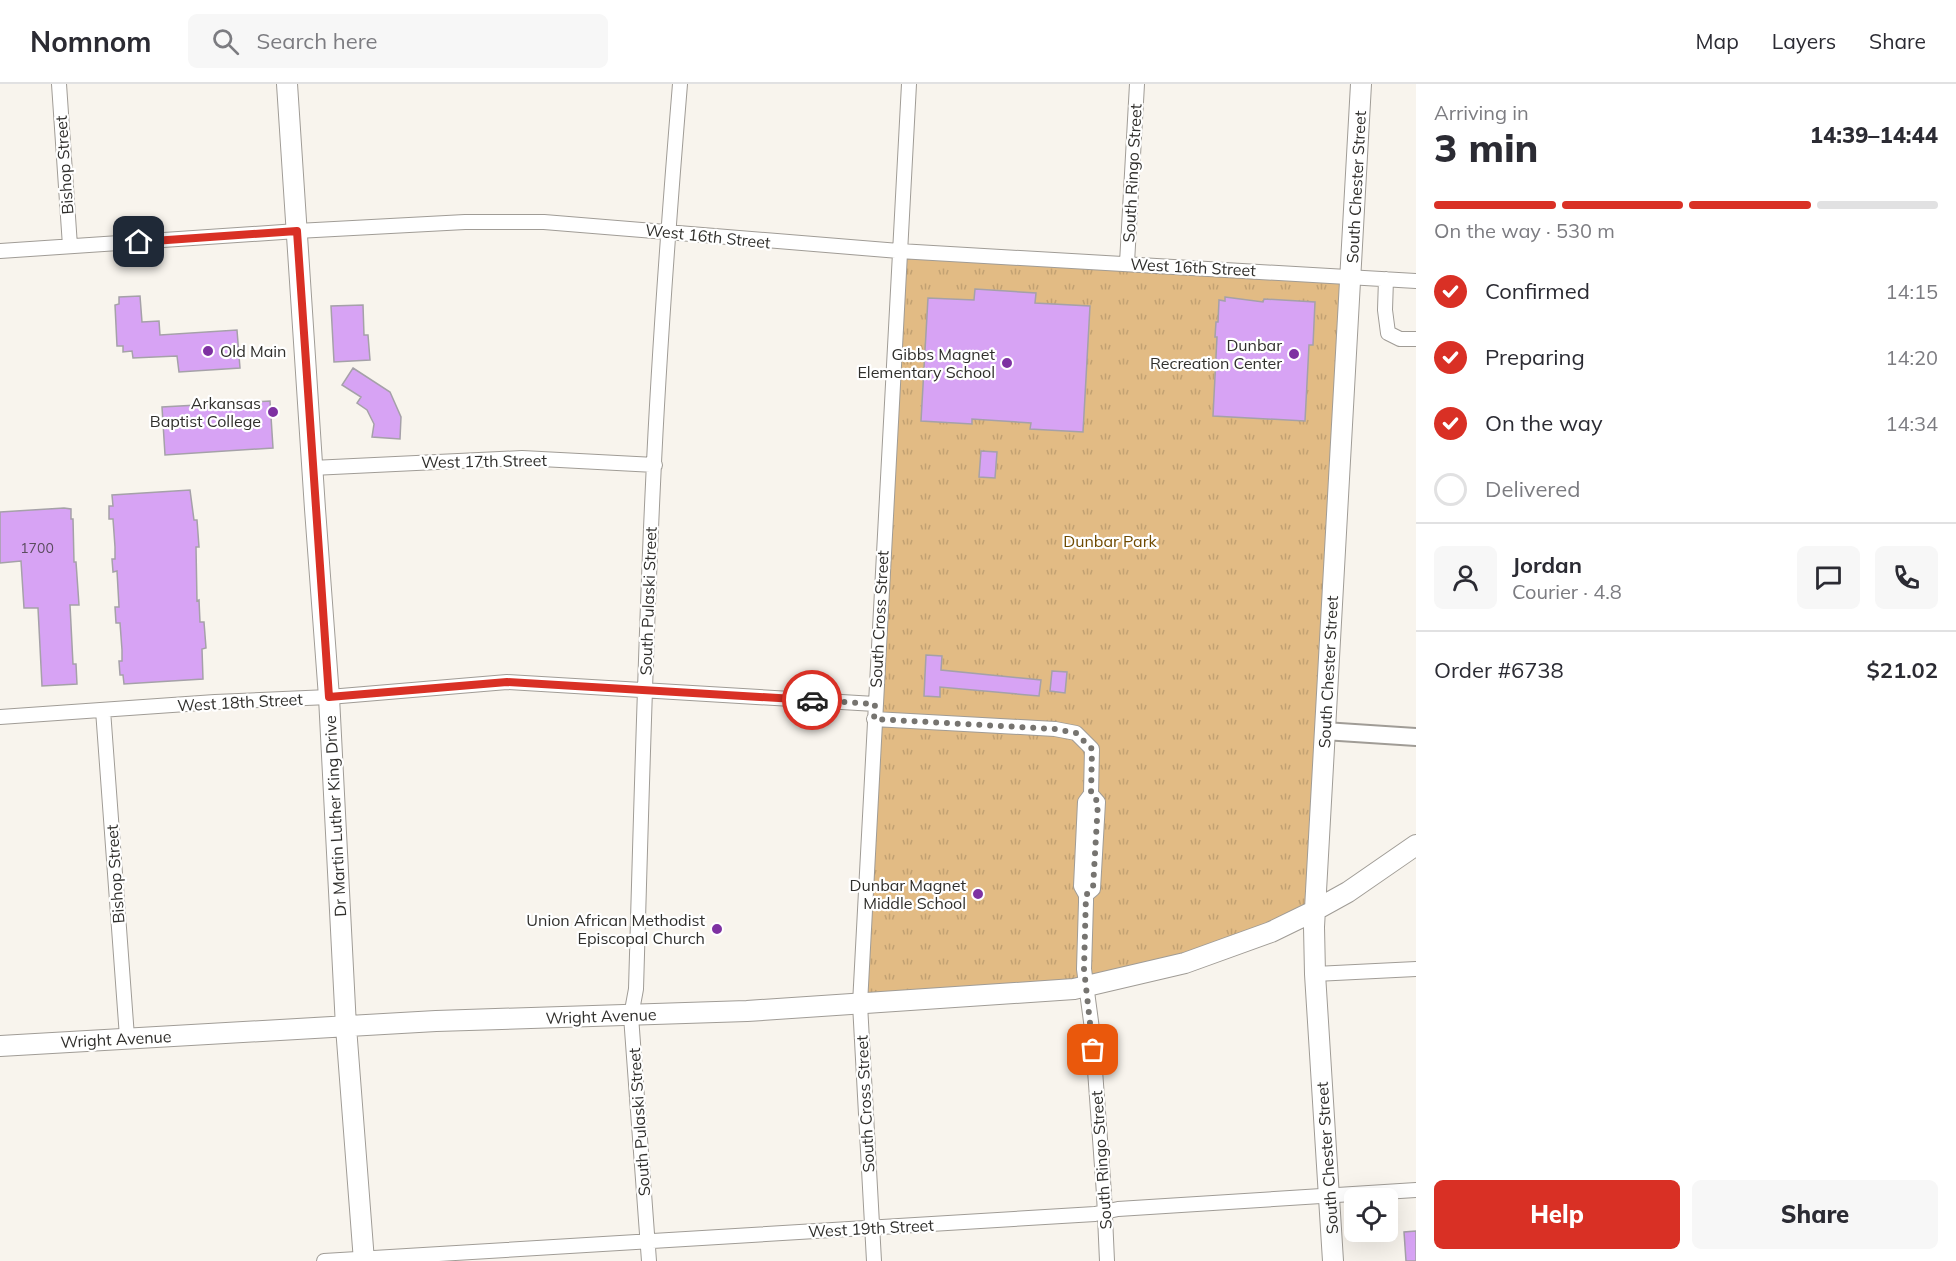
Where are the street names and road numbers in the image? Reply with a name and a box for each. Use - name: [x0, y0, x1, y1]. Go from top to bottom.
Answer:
- street label: South Ringo Street: [1118, 103, 1146, 243]
- street label: South Chester Street: [1342, 110, 1370, 264]
- street label: Bishop Street: [51, 114, 77, 215]
- street label: West 16th Street: [644, 219, 772, 253]
- street label: West 16th Street: [1130, 254, 1257, 280]
- street label: West 17th Street: [421, 450, 547, 472]
- street label: South Pulaski Street: [635, 526, 661, 676]
- street label: South Cross Street: [865, 549, 893, 688]
- street label: South Chester Street: [1314, 595, 1342, 749]
- street label: West 18th Street: [177, 689, 304, 715]
- street label: Dr Martin Luther King Drive: [320, 715, 350, 917]
- street label: Bishop Street: [102, 823, 128, 924]
- street label: Wright Avenue: [545, 1004, 657, 1028]
- street label: Wright Avenue: [60, 1026, 172, 1052]
- street label: South Cross Street: [851, 1034, 879, 1173]
- street label: South Pulaski Street: [624, 1047, 654, 1197]
- street label: South Chester Street: [1312, 1081, 1342, 1235]
- street label: South Ringo Street: [1086, 1090, 1116, 1230]
- street label: West 19th Street: [808, 1215, 935, 1241]

